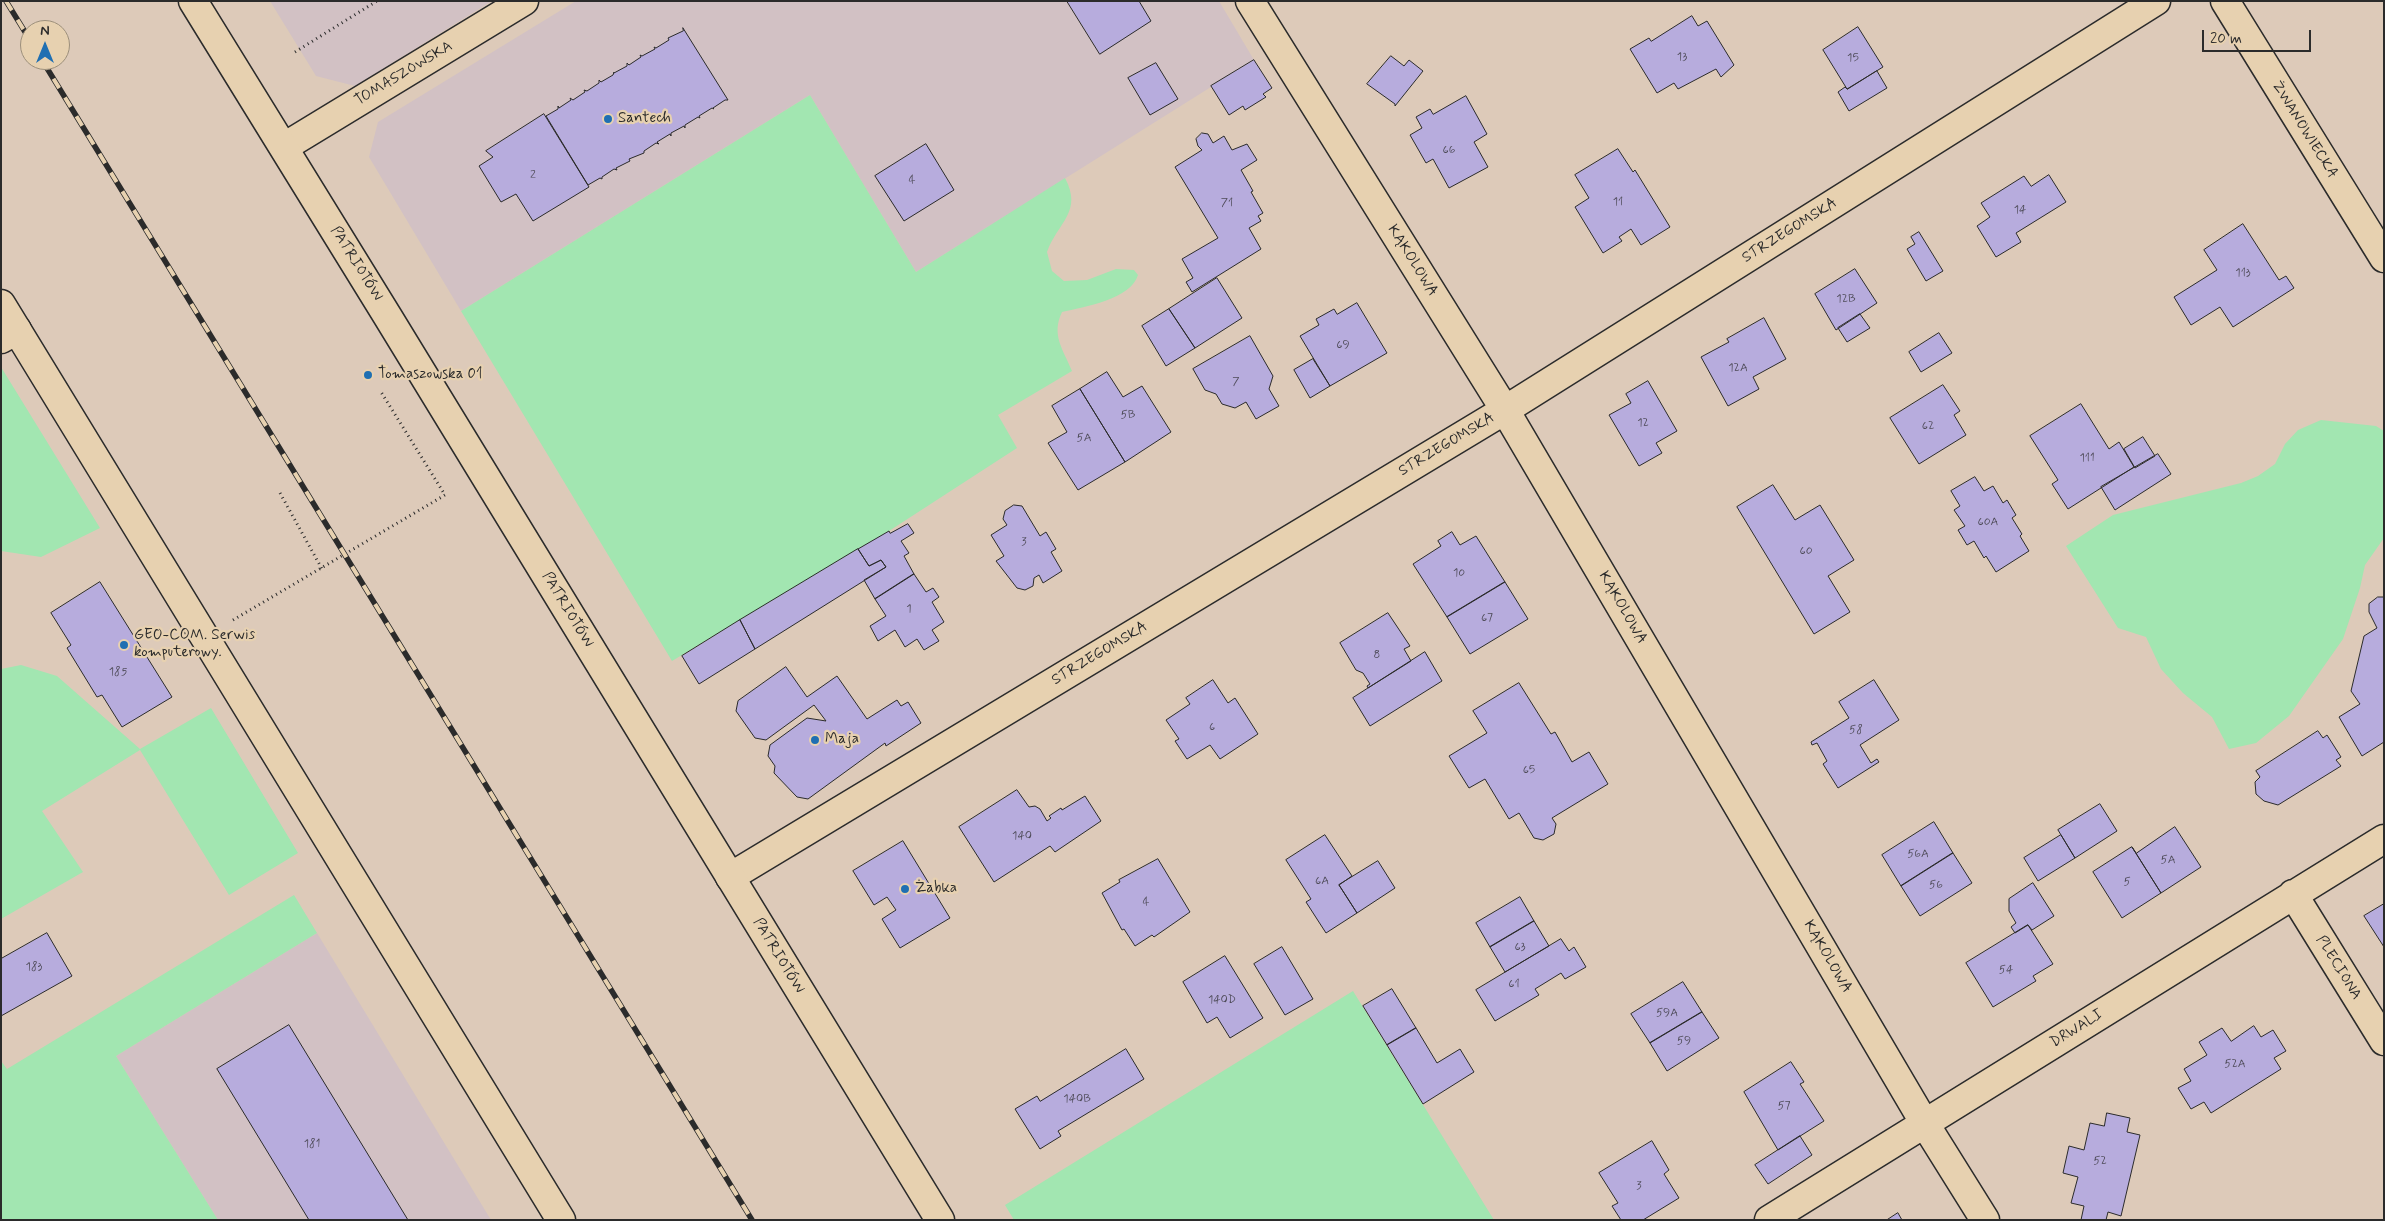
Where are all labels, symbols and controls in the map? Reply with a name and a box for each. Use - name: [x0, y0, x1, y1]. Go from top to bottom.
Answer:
- north arrow: [20, 20, 70, 70]
- scale bar: [2205, 20, 2314, 52]
- text: N: [40, 22, 50, 40]
- text: 20 m: [2210, 29, 2242, 49]
- street label: TOMASZOWSKA: [352, 38, 456, 110]
- house number: 13: [1677, 50, 1687, 64]
- house number: 15: [1847, 51, 1859, 65]
- street label: ŻWANOWIECKA: [2267, 78, 2341, 182]
- place label: Santech: [618, 110, 671, 128]
- marker: Santech: [602, 113, 614, 125]
- house number: 66: [1443, 143, 1455, 157]
- house number: 2: [530, 168, 536, 182]
- house number: 4: [909, 173, 915, 187]
- house number: 11: [1613, 195, 1623, 209]
- street label: STRZEGOMSKA: [1739, 195, 1841, 267]
- house number: 71: [1221, 196, 1233, 210]
- house number: 14: [2014, 203, 2026, 217]
- street label: KĄKOLOWA: [1383, 222, 1441, 300]
- street label: PATRIOTÓW: [326, 223, 386, 305]
- house number: 113: [2235, 266, 2251, 280]
- house number: 12B: [1836, 292, 1856, 306]
- house number: 69: [1336, 338, 1350, 352]
- house number: 12A: [1728, 361, 1748, 375]
- place label: Tomaszowska 01: [378, 366, 482, 384]
- marker: Tomaszowska 01: [362, 369, 374, 381]
- house number: 7: [1232, 375, 1240, 389]
- house number: 5B: [1121, 408, 1135, 422]
- street label: STRZEGOMSKA: [1396, 409, 1498, 481]
- house number: 12: [1637, 416, 1649, 430]
- house number: 62: [1922, 419, 1934, 433]
- house number: 5A: [1076, 431, 1092, 445]
- house number: 111: [2079, 451, 2095, 465]
- house number: 60A: [1978, 515, 1998, 529]
- house number: 3: [1021, 535, 1027, 549]
- house number: 60: [1799, 544, 1813, 558]
- house number: 10: [1453, 566, 1465, 580]
- street label: KĄKOLOWA: [1594, 568, 1650, 648]
- street label: PATRIOTÓW: [537, 569, 597, 651]
- house number: 1: [906, 602, 912, 616]
- house number: 67: [1481, 611, 1493, 625]
- street label: STRZEGOMSKA: [1049, 618, 1151, 690]
- place label: GEO-COM. Serwis komputerowy.: [134, 627, 255, 662]
- marker: GEO-COM. Serwis komputerowy.: [118, 639, 130, 651]
- house number: 8: [1374, 648, 1380, 662]
- house number: 185: [109, 665, 127, 679]
- house number: 6: [1209, 720, 1215, 734]
- house number: 58: [1849, 723, 1863, 737]
- place label: Maja: [825, 731, 859, 749]
- marker: Maja: [809, 734, 821, 746]
- house number: 65: [1523, 763, 1535, 777]
- house number: 140: [1012, 829, 1032, 843]
- house number: 56A: [1907, 847, 1929, 861]
- house number: 5A: [2160, 853, 2176, 867]
- house number: 6A: [1315, 874, 1329, 888]
- house number: 5: [2123, 875, 2131, 889]
- house number: 56: [1929, 878, 1943, 892]
- place label: Żabka: [915, 880, 957, 898]
- marker: Żabka: [899, 883, 911, 895]
- house number: 4: [1143, 895, 1149, 909]
- street label: PATRIOTÓW: [748, 915, 808, 997]
- street label: KĄKOLOWA: [1799, 917, 1855, 997]
- street label: PLECIONA: [2311, 933, 2365, 1003]
- house number: 63: [1514, 940, 1526, 954]
- house number: 183: [26, 960, 42, 974]
- house number: 54: [1999, 963, 2013, 977]
- house number: 61: [1508, 977, 1520, 991]
- house number: 140D: [1208, 993, 1236, 1007]
- house number: 59A: [1656, 1006, 1678, 1020]
- street label: DRWALI: [2047, 1006, 2107, 1052]
- house number: 59: [1677, 1034, 1691, 1048]
- house number: 52A: [2224, 1057, 2246, 1071]
- house number: 140B: [1063, 1092, 1091, 1106]
- house number: 57: [1777, 1099, 1791, 1113]
- house number: 181: [304, 1137, 320, 1151]
- house number: 52: [2093, 1154, 2107, 1168]
- house number: 3: [1636, 1179, 1642, 1193]

